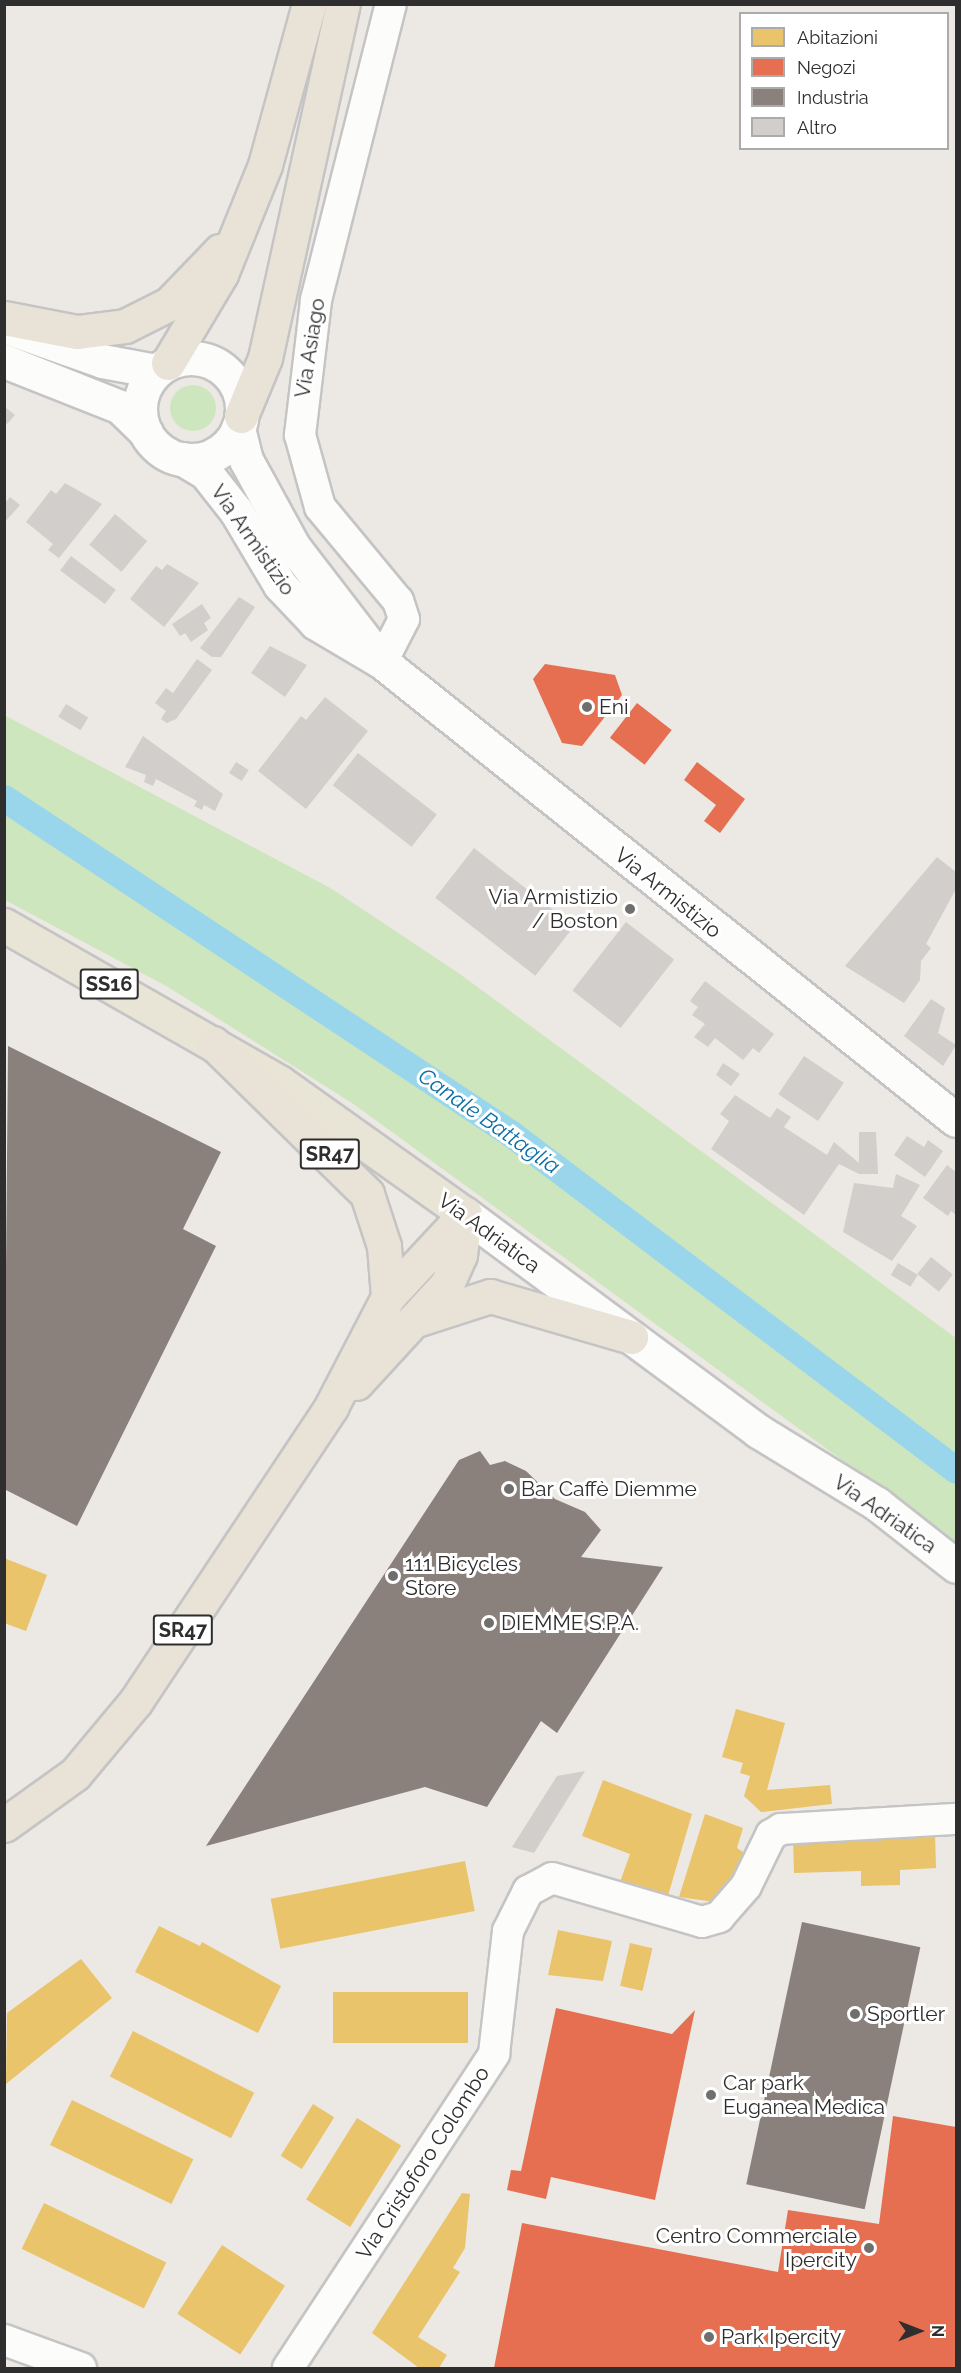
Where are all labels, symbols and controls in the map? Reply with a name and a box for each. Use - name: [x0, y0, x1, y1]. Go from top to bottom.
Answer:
- legend: [739, 12, 949, 150]
- text: Abitazioni: [797, 27, 878, 48]
- text: Negozi: [797, 57, 856, 78]
- text: Industria: [797, 87, 869, 108]
- text: Altro: [797, 117, 837, 138]
- street label: Via Asiago: [290, 296, 330, 400]
- street label: Via Armistizio: [205, 479, 301, 601]
- place label: Eni: [599, 694, 628, 720]
- marker: Eni: [580, 700, 594, 714]
- street label: Via Armistizio: [609, 842, 727, 944]
- place label: Via Armistizio / Boston: [488, 884, 618, 934]
- marker: Via Armistizio / Boston: [623, 902, 637, 916]
- road number: SS16: [79, 967, 139, 1001]
- water label: Canale Battaglia: [413, 1062, 565, 1180]
- road number: SR47: [298, 1137, 362, 1171]
- street label: Via Adriatica: [433, 1187, 545, 1279]
- street label: Via Adriatica: [828, 1469, 942, 1559]
- place label: Bar Caffè Diemme: [521, 1476, 697, 1502]
- marker: Bar Caffè Diemme: [502, 1482, 516, 1496]
- place label: 111 Bicycles Store: [405, 1551, 518, 1601]
- marker: 111 Bicycles Store: [386, 1569, 400, 1583]
- place label: DIEMME S.P.A.: [501, 1610, 639, 1636]
- road number: SR47: [152, 1613, 214, 1647]
- marker: DIEMME S.P.A.: [482, 1616, 496, 1630]
- place label: Sportler: [867, 2001, 945, 2027]
- marker: Sportler: [848, 2007, 862, 2021]
- street label: Via Cristoforo Colombo: [351, 2062, 495, 2264]
- place label: Car park Euganea Medica: [723, 2070, 885, 2120]
- marker: Car park Euganea Medica: [704, 2088, 718, 2102]
- place label: Centro Commerciale Ipercity: [656, 2223, 857, 2273]
- marker: Centro Commerciale Ipercity: [862, 2241, 876, 2255]
- north arrow: [889, 2301, 949, 2361]
- place label: Park Ipercity: [721, 2324, 841, 2350]
- text: N: [928, 2325, 947, 2337]
- marker: Park Ipercity: [702, 2330, 716, 2344]

